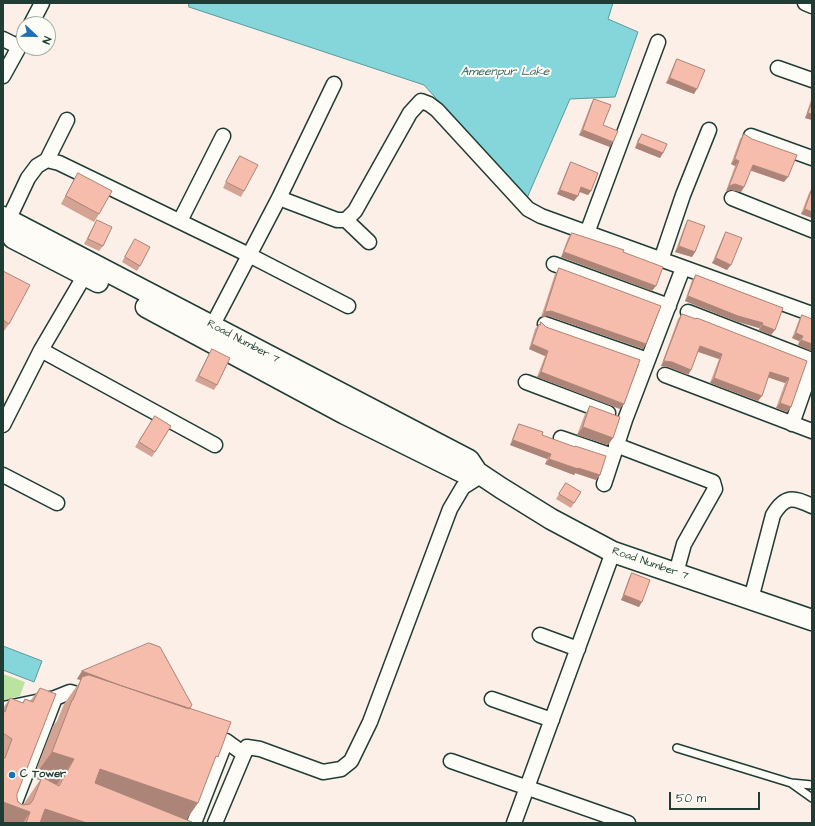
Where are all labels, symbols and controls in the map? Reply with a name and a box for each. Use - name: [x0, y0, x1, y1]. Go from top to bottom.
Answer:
- north arrow: [16, 16, 56, 56]
- text: N: [38, 34, 55, 46]
- water label: Ameenpur Lake: [461, 65, 549, 79]
- street label: Road Number 7: [205, 317, 281, 367]
- street label: Road Number 7: [610, 545, 690, 583]
- place label: C Tower: [20, 768, 66, 782]
- marker: C Tower: [7, 770, 17, 780]
- scale bar: [671, 784, 762, 810]
- text: 50 m: [676, 790, 706, 807]

